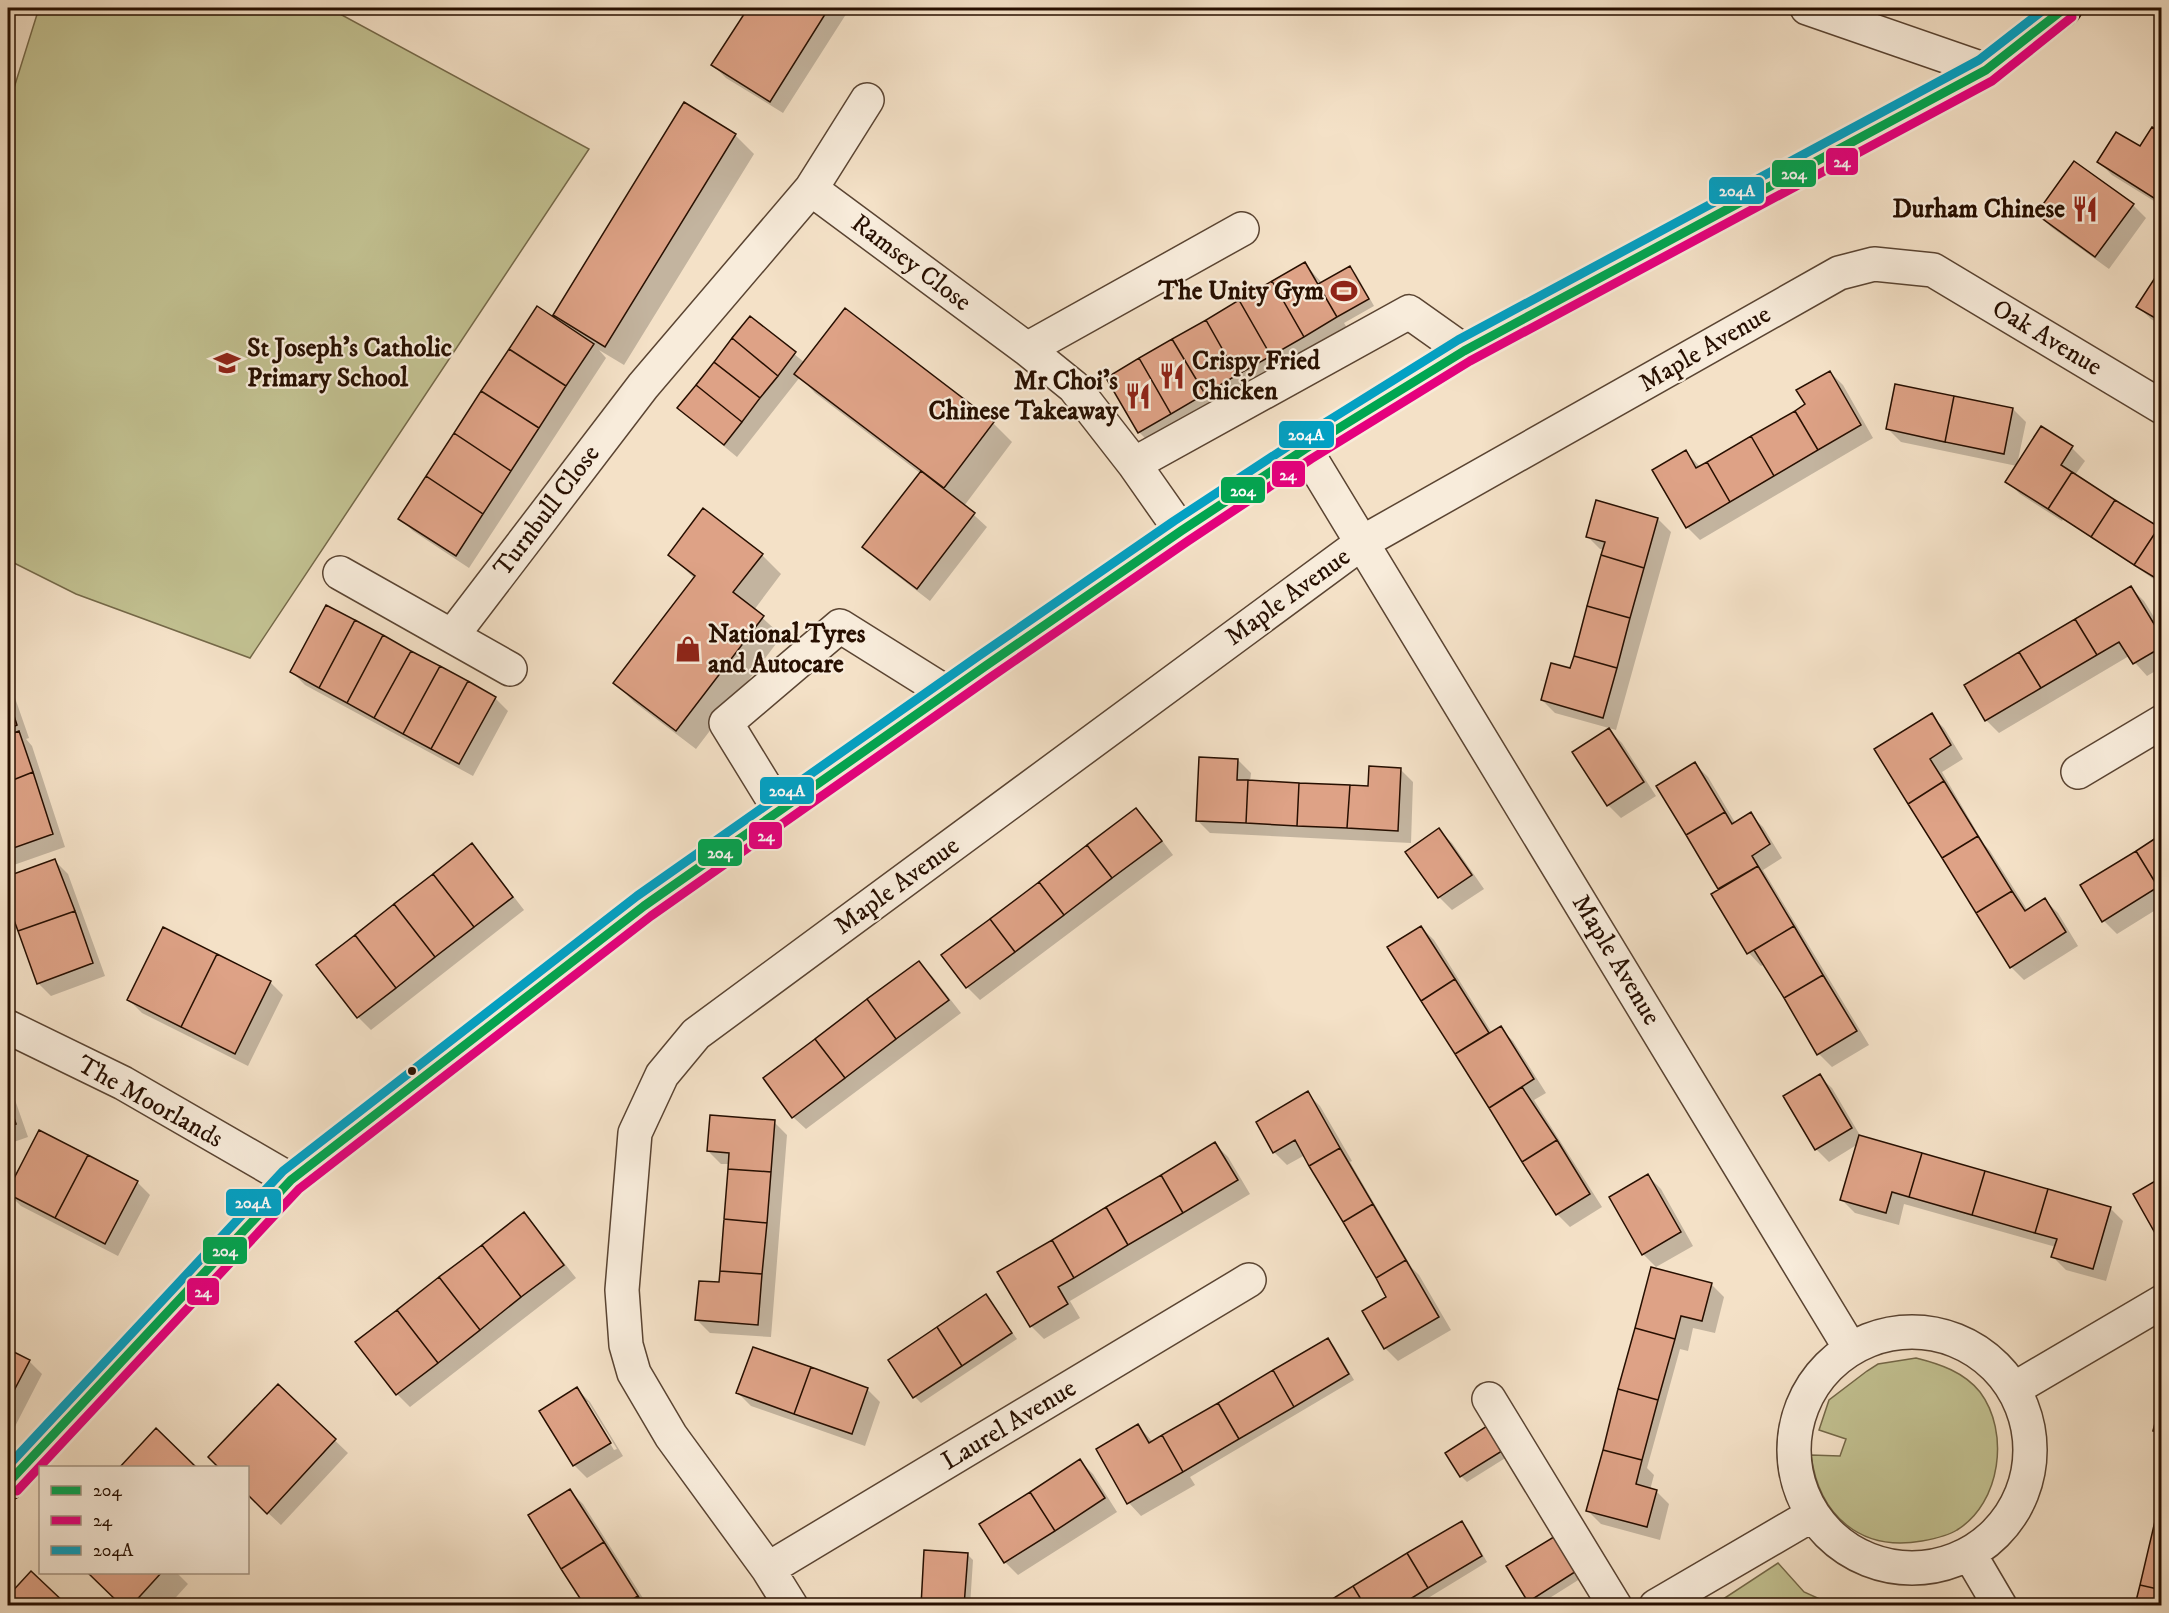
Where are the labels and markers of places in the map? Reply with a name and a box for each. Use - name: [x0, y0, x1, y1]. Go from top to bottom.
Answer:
- place label: Durham Chinese: [1892, 193, 2065, 226]
- restaurant icon: Durham Chinese: [2070, 194, 2100, 224]
- place label: The Unity Gym: [1157, 275, 1324, 308]
- sports icon: The Unity Gym: [1329, 276, 1359, 306]
- place label: St Joseph's Catholic Primary School: [247, 332, 452, 395]
- place label: Crispy Fried Chicken: [1192, 345, 1321, 408]
- school or university icon: St Joseph's Catholic Primary School: [212, 348, 242, 378]
- restaurant icon: Crispy Fried Chicken: [1157, 361, 1187, 391]
- place label: Mr Choi's Chinese Takeaway: [928, 365, 1119, 428]
- restaurant icon: Mr Choi's Chinese Takeaway: [1123, 381, 1153, 411]
- place label: National Tyres and Autocare: [708, 618, 866, 681]
- shop icon: National Tyres and Autocare: [673, 634, 703, 664]
- unlabelled marker: [406, 1065, 418, 1077]

